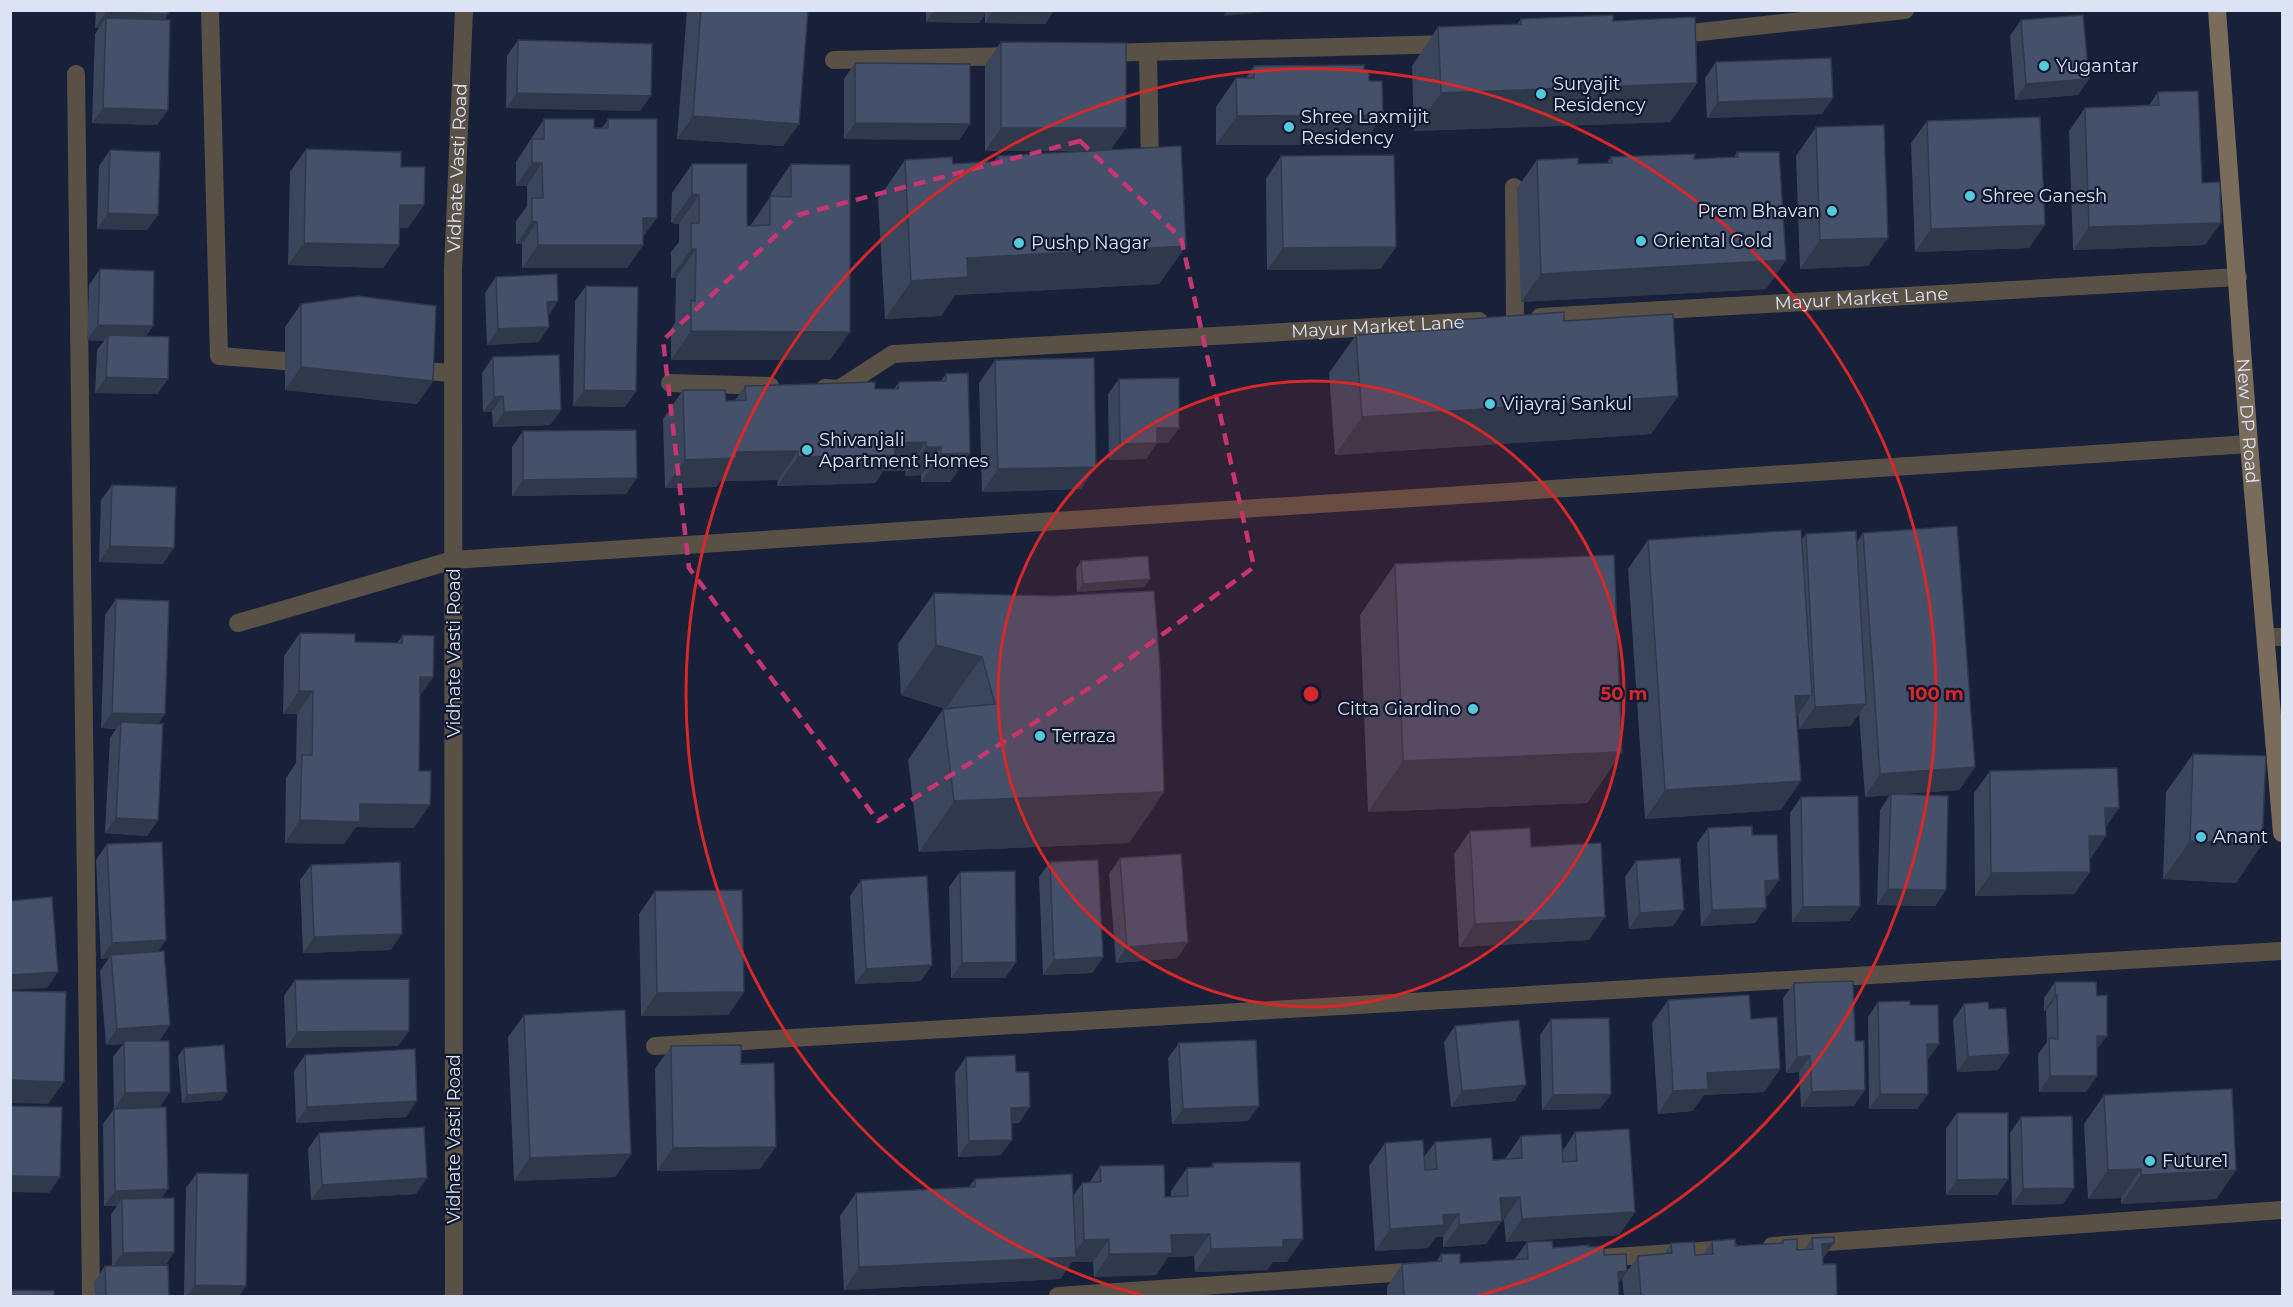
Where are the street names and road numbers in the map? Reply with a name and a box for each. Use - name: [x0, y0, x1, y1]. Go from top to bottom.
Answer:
- street label: Vidhate Vasti Road: [443, 83, 472, 253]
- street label: Mayur Market Lane: [1774, 283, 1949, 315]
- street label: Mayur Market Lane: [1290, 311, 1465, 343]
- street label: New DP Road: [2232, 357, 2263, 484]
- street label: Vidhate Vasti Road: [443, 568, 465, 738]
- street label: Vidhate Vasti Road: [443, 1054, 465, 1224]

